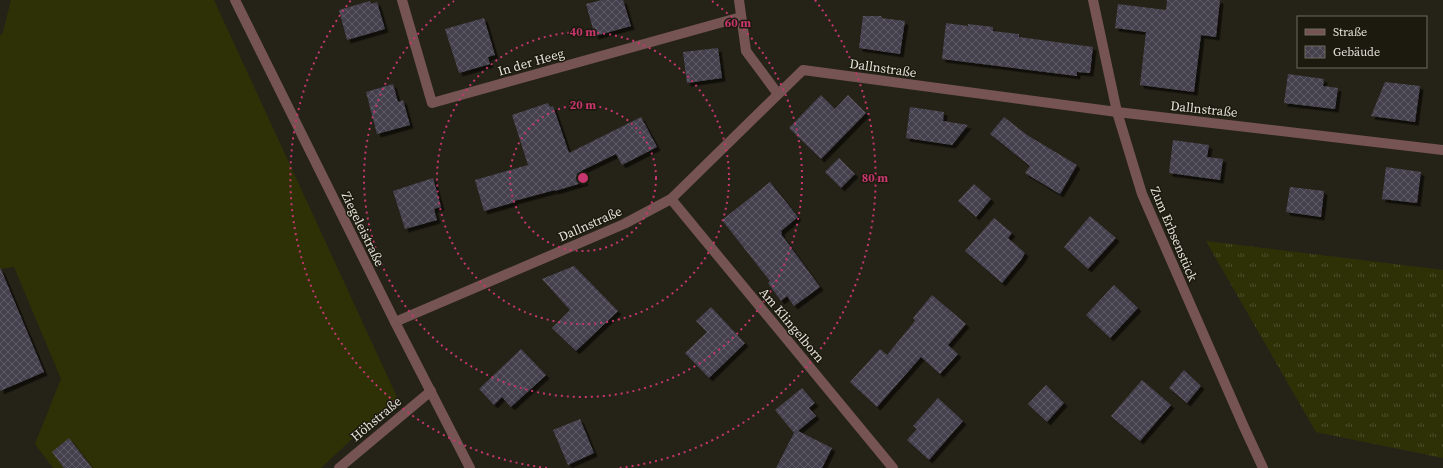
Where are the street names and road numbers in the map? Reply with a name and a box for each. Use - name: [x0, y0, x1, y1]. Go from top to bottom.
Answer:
- street label: In der Heeg: [496, 44, 566, 80]
- street label: Dallnstraße: [848, 55, 918, 81]
- street label: Dallnstraße: [1169, 97, 1239, 121]
- street label: Zum Erbsenstück: [1146, 184, 1202, 285]
- street label: Ziegeleistraße: [338, 189, 389, 270]
- street label: Dallnstraße: [556, 202, 625, 246]
- street label: Am Klingelborn: [756, 284, 828, 366]
- street label: Höhstraße: [347, 393, 405, 445]

